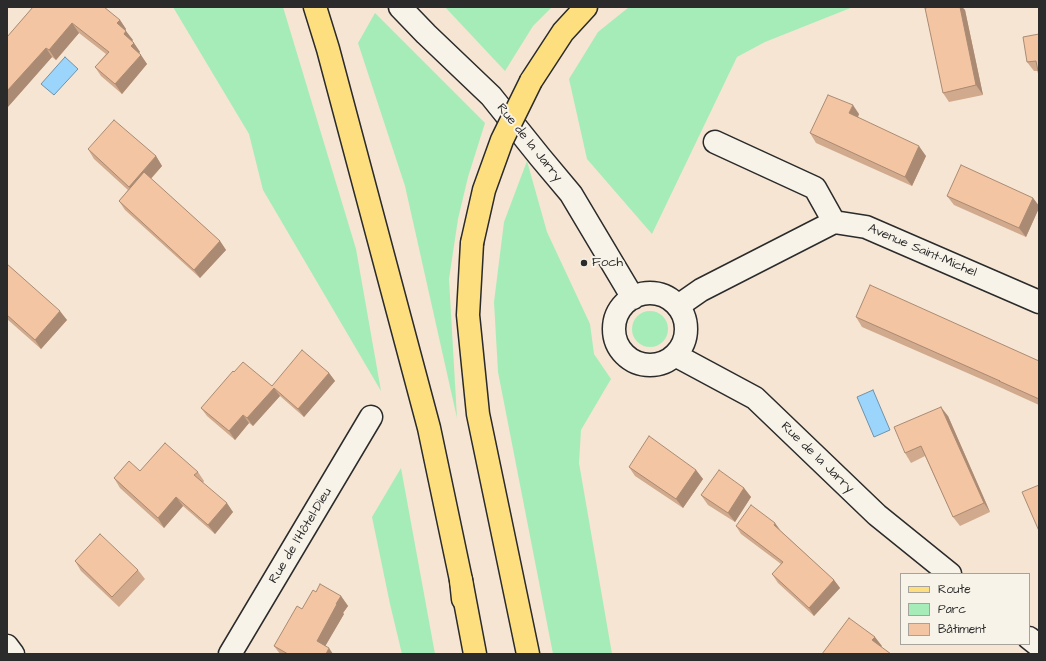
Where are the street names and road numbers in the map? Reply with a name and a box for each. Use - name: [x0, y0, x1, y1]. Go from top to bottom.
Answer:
- street label: Rue de la Jarry: [493, 101, 565, 185]
- street label: Avenue Saint-Michel: [865, 221, 979, 281]
- street label: Rue de la Jarry: [777, 419, 857, 497]
- street label: Rue de l'Hôtel-Dieu: [266, 485, 336, 587]

